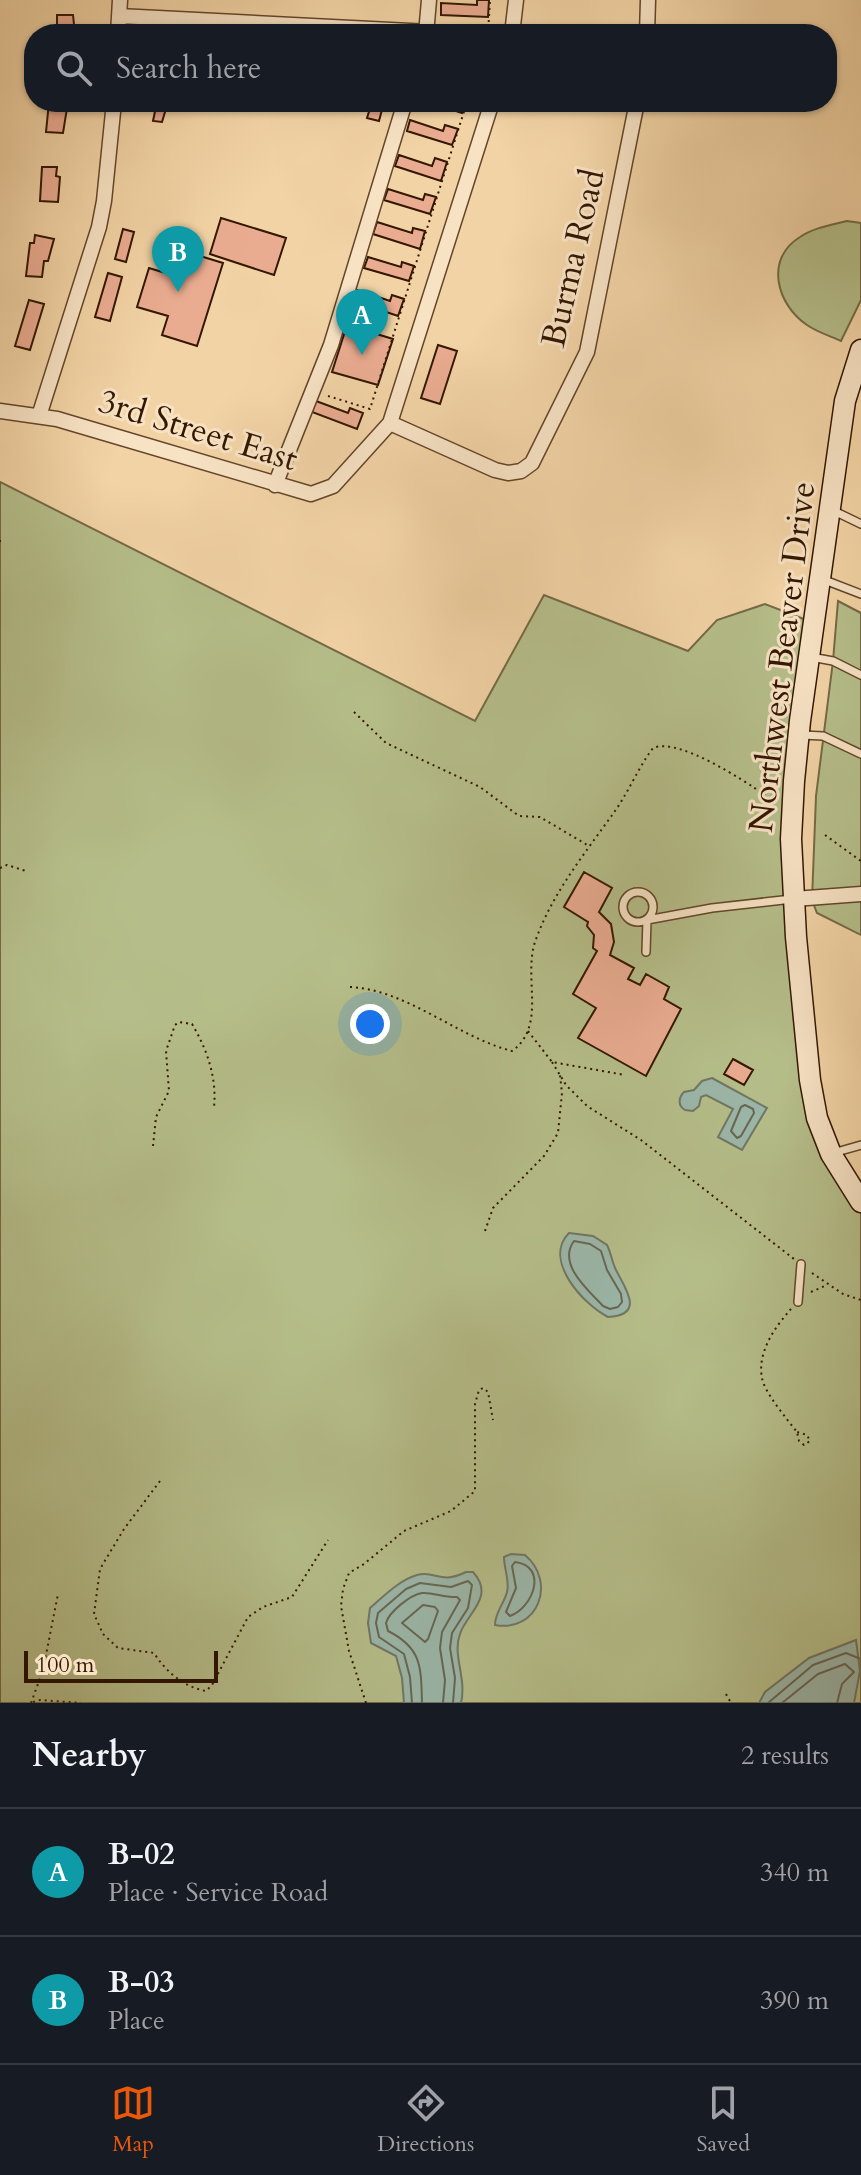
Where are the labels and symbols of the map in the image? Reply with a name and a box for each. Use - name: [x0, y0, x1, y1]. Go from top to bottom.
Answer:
- street label: Burma Road: [530, 164, 616, 352]
- pin: B: [152, 226, 204, 292]
- pin: A: [336, 289, 388, 355]
- street label: 3rd Street East: [93, 378, 303, 482]
- street label: Northwest Beaver Drive: [738, 479, 826, 835]
- your location: [350, 1004, 390, 1044]
- scale bar: [24, 1647, 218, 1683]

